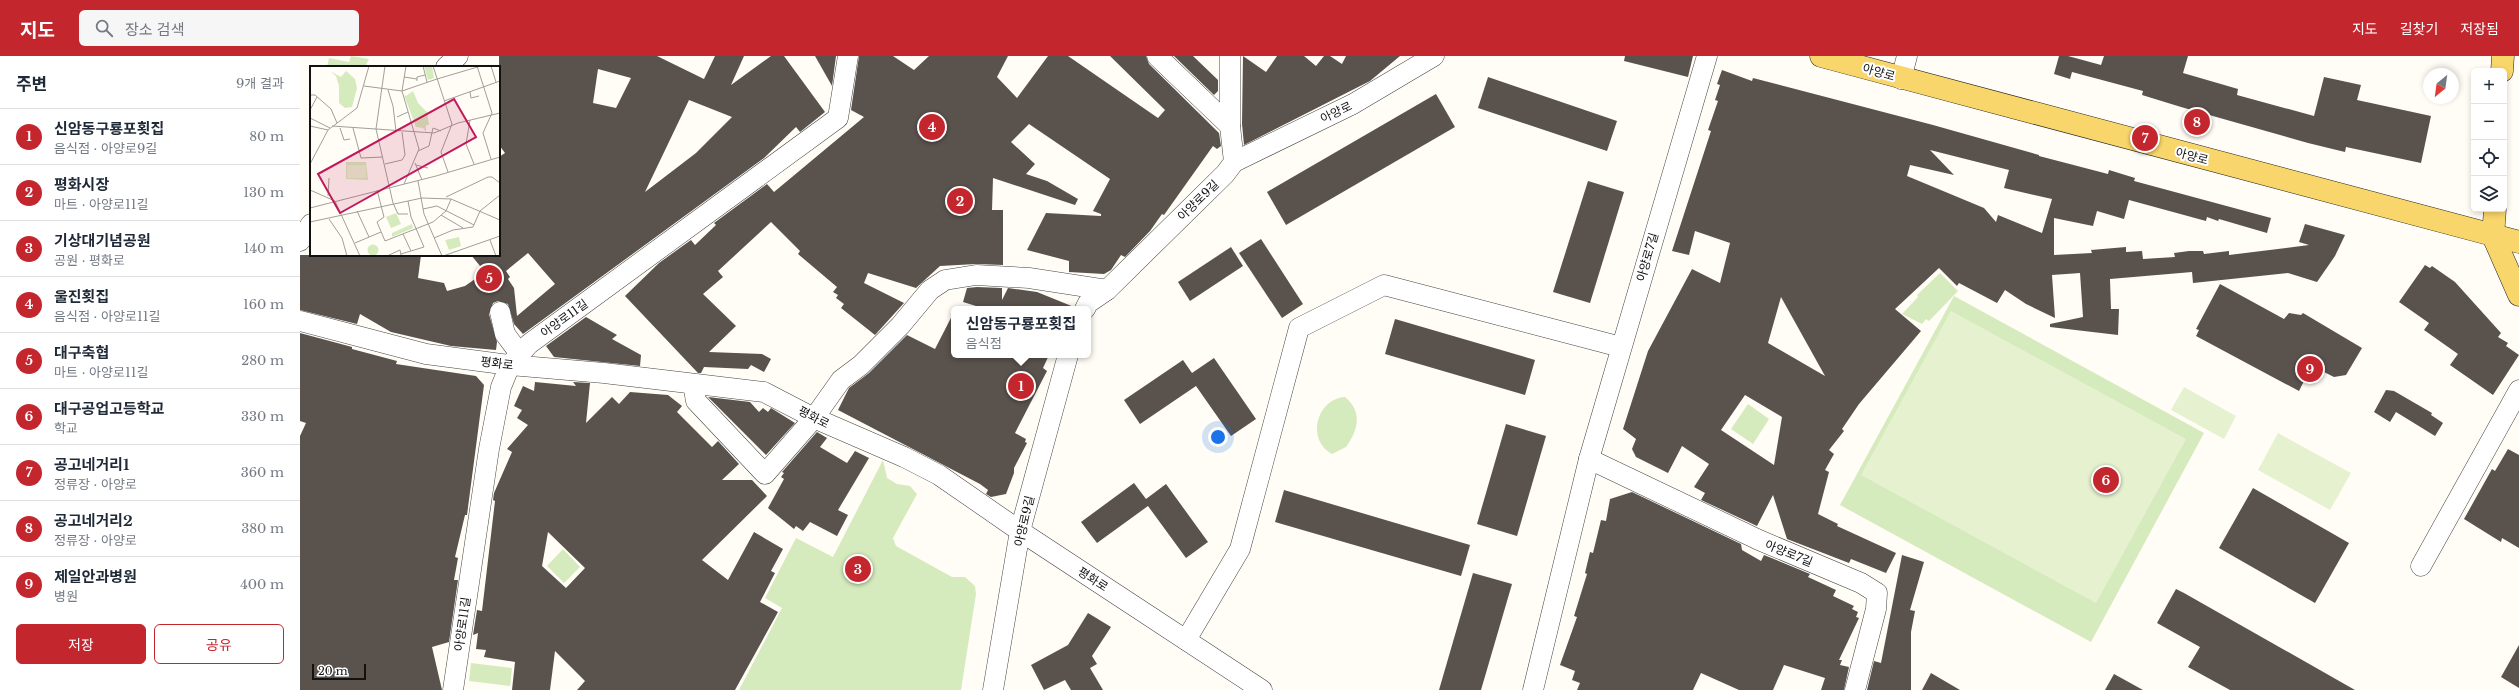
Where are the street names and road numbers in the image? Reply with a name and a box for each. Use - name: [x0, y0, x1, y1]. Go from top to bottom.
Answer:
- street label: 아양로: [1861, 60, 1897, 84]
- street label: 아양로: [1318, 98, 1354, 126]
- street label: 아양로: [2174, 144, 2210, 168]
- street label: 아양로9길: [1174, 177, 1222, 223]
- street label: 아양로7길: [1633, 231, 1661, 283]
- street label: 아양로11길: [537, 296, 591, 340]
- street label: 평화로: [480, 354, 514, 372]
- street label: 평화로: [796, 403, 832, 431]
- street label: 아양로9길: [1011, 494, 1037, 548]
- street label: 아양로7길: [1763, 537, 1815, 569]
- street label: 평화로: [1075, 564, 1111, 594]
- street label: 아양로11길: [451, 596, 473, 652]

